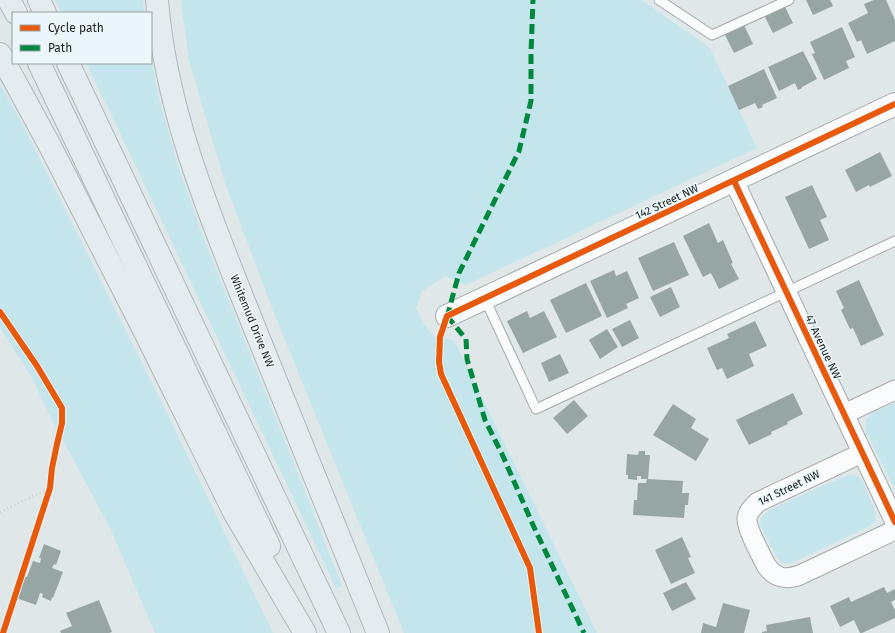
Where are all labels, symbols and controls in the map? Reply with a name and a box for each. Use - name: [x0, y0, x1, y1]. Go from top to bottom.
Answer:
- legend: [12, 12, 152, 64]
- text: Cycle path: [48, 21, 104, 35]
- text: Path: [48, 41, 72, 55]
- street label: 142 Street NW: [633, 182, 701, 222]
- street label: Whitemud Drive NW: [227, 273, 277, 369]
- street label: 47 Avenue NW: [802, 313, 844, 381]
- street label: 141 Street NW: [756, 467, 822, 509]

